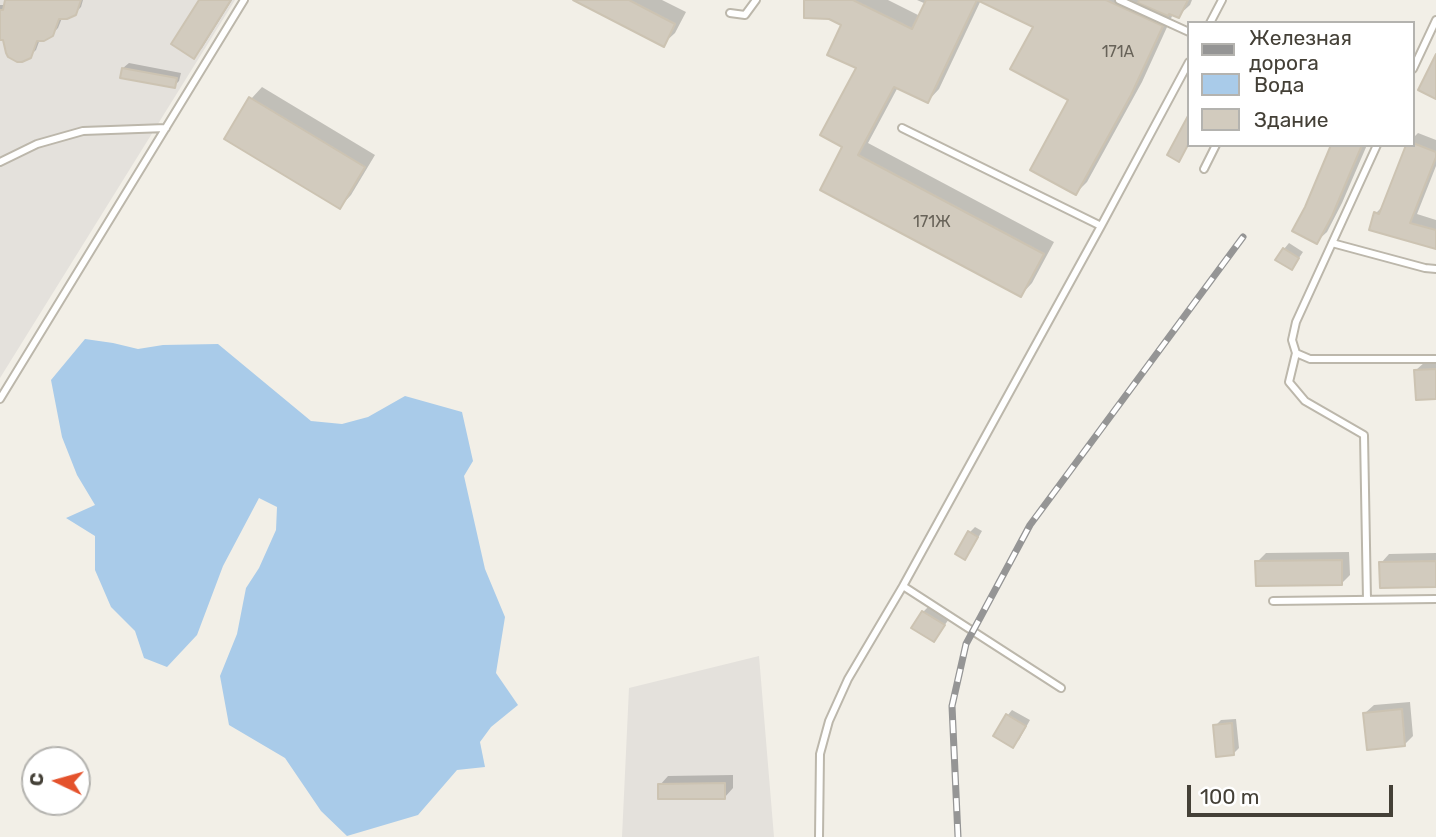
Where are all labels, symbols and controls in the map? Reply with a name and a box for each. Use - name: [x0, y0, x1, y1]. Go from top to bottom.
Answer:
- legend: [1188, 21, 1415, 147]
- text: Железная дорога: [1249, 25, 1352, 75]
- house number: 171А: [1102, 42, 1134, 62]
- text: Вода: [1254, 72, 1304, 97]
- text: Здание: [1254, 107, 1329, 132]
- house number: 171Ж: [913, 212, 951, 232]
- north arrow: [21, 746, 91, 816]
- scale bar: [1191, 770, 1398, 814]
- text: С: [25, 772, 49, 787]
- text: 100 m: [1200, 784, 1259, 809]

